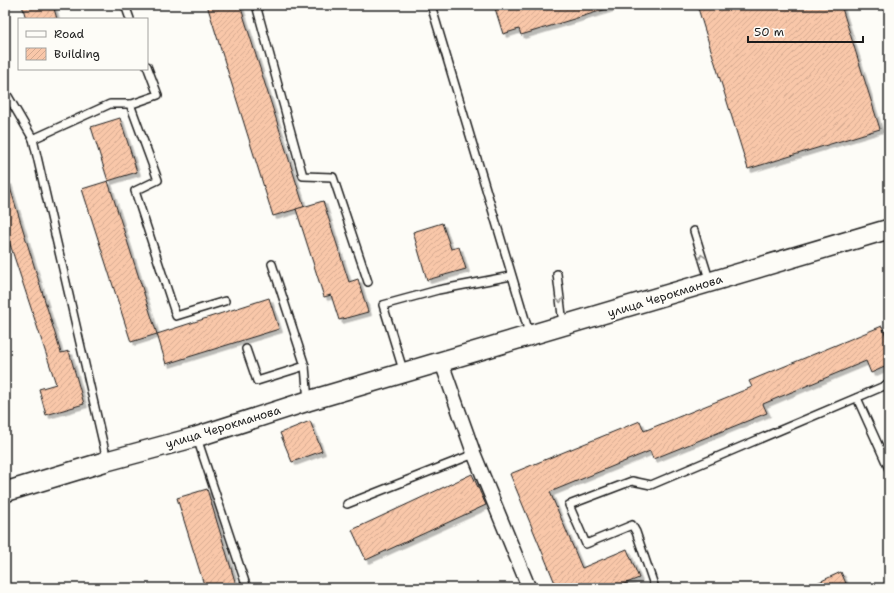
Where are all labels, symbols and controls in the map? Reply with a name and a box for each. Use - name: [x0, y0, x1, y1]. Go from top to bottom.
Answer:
- legend: [18, 18, 148, 70]
- scale bar: [748, 18, 863, 44]
- text: 50 m: [754, 24, 784, 40]
- text: Road: [54, 26, 85, 42]
- text: Building: [54, 46, 100, 62]
- one-way arrow: [698, 254, 707, 261]
- street label: улица Черокманова: [606, 271, 725, 321]
- one-way arrow: [555, 297, 564, 303]
- street label: улица Черокманова: [164, 402, 283, 452]

